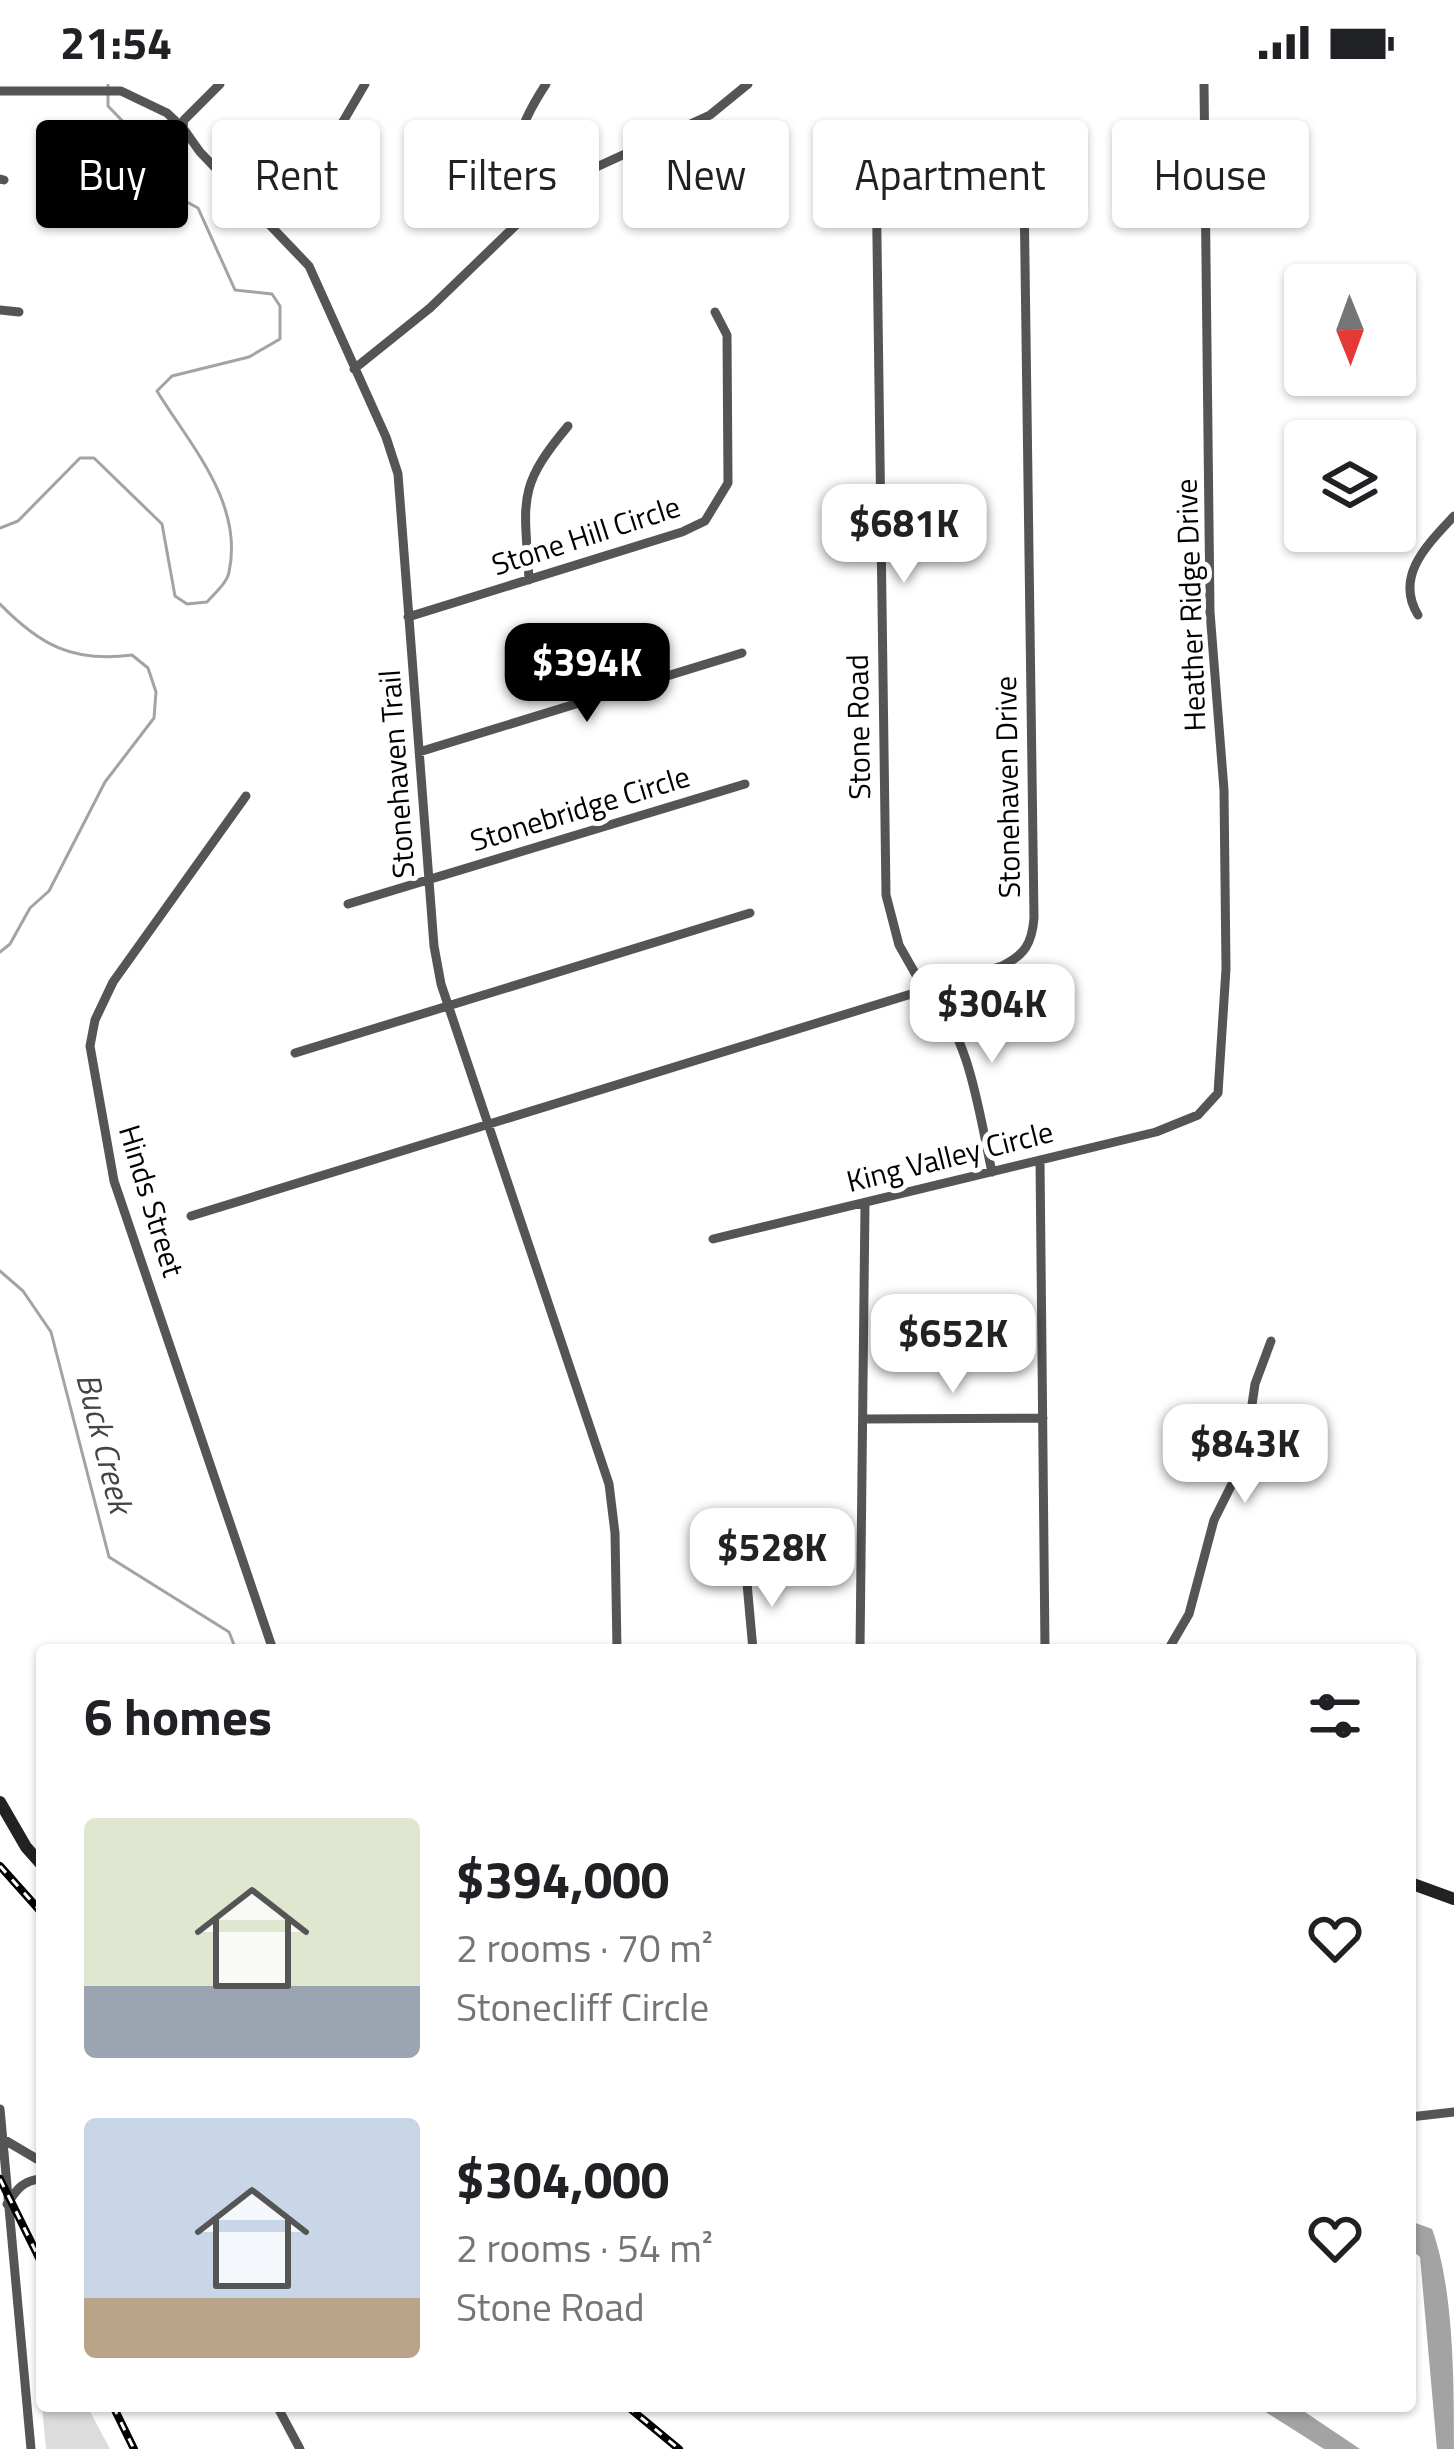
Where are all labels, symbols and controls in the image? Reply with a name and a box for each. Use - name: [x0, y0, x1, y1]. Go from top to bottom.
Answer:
- text: 21:54: [60, 8, 172, 76]
- chip: Buy: [36, 120, 188, 228]
- chip: Rent: [212, 120, 380, 228]
- chip: Filters: [404, 120, 599, 228]
- chip: New: [623, 120, 789, 228]
- chip: Apartment: [813, 120, 1088, 228]
- chip: House: [1112, 120, 1309, 228]
- north arrow: [1284, 264, 1416, 396]
- map controls: [1284, 264, 1416, 552]
- button: layers: [1284, 420, 1416, 552]
- street label: Heather Ridge Drive: [1163, 478, 1217, 732]
- street label: Stone Hill Circle: [486, 483, 686, 587]
- pin: $681K: [820, 484, 988, 586]
- text: $681K: [849, 493, 959, 552]
- pin: $394K: [503, 623, 671, 725]
- text: $394K: [532, 632, 642, 691]
- street label: Stone Road: [834, 654, 882, 800]
- street label: Stonehaven Trail: [366, 668, 426, 880]
- street label: Stonehaven Drive: [982, 676, 1032, 899]
- street label: Stonebridge Circle: [464, 753, 695, 863]
- pin: $304K: [908, 964, 1076, 1066]
- text: $304K: [937, 973, 1047, 1032]
- street label: King Valley Circle: [842, 1108, 1058, 1204]
- street label: Hinds Street: [107, 1119, 197, 1283]
- pin: $652K: [869, 1294, 1037, 1396]
- text: $652K: [898, 1303, 1008, 1362]
- water label: Buck Creek: [63, 1368, 147, 1521]
- pin: $843K: [1161, 1404, 1329, 1506]
- text: $843K: [1190, 1413, 1300, 1472]
- pin: $528K: [688, 1508, 856, 1610]
- text: $528K: [717, 1517, 827, 1576]
- text: 6 homes: [84, 1677, 272, 1755]
- icon: filters: [1302, 1683, 1368, 1749]
- text: $394,000: [456, 1840, 669, 1918]
- icon: home: [180, 1866, 324, 2010]
- icon: heart: [1302, 1905, 1368, 1971]
- text: 2 rooms · 70 m²: [456, 1918, 713, 1977]
- text: Stonecliff Circle: [456, 1977, 709, 2036]
- text: $304,000: [456, 2140, 669, 2218]
- icon: home: [180, 2166, 324, 2310]
- icon: heart: [1302, 2205, 1368, 2271]
- text: 2 rooms · 54 m²: [456, 2218, 713, 2277]
- text: Stone Road: [456, 2277, 645, 2336]

